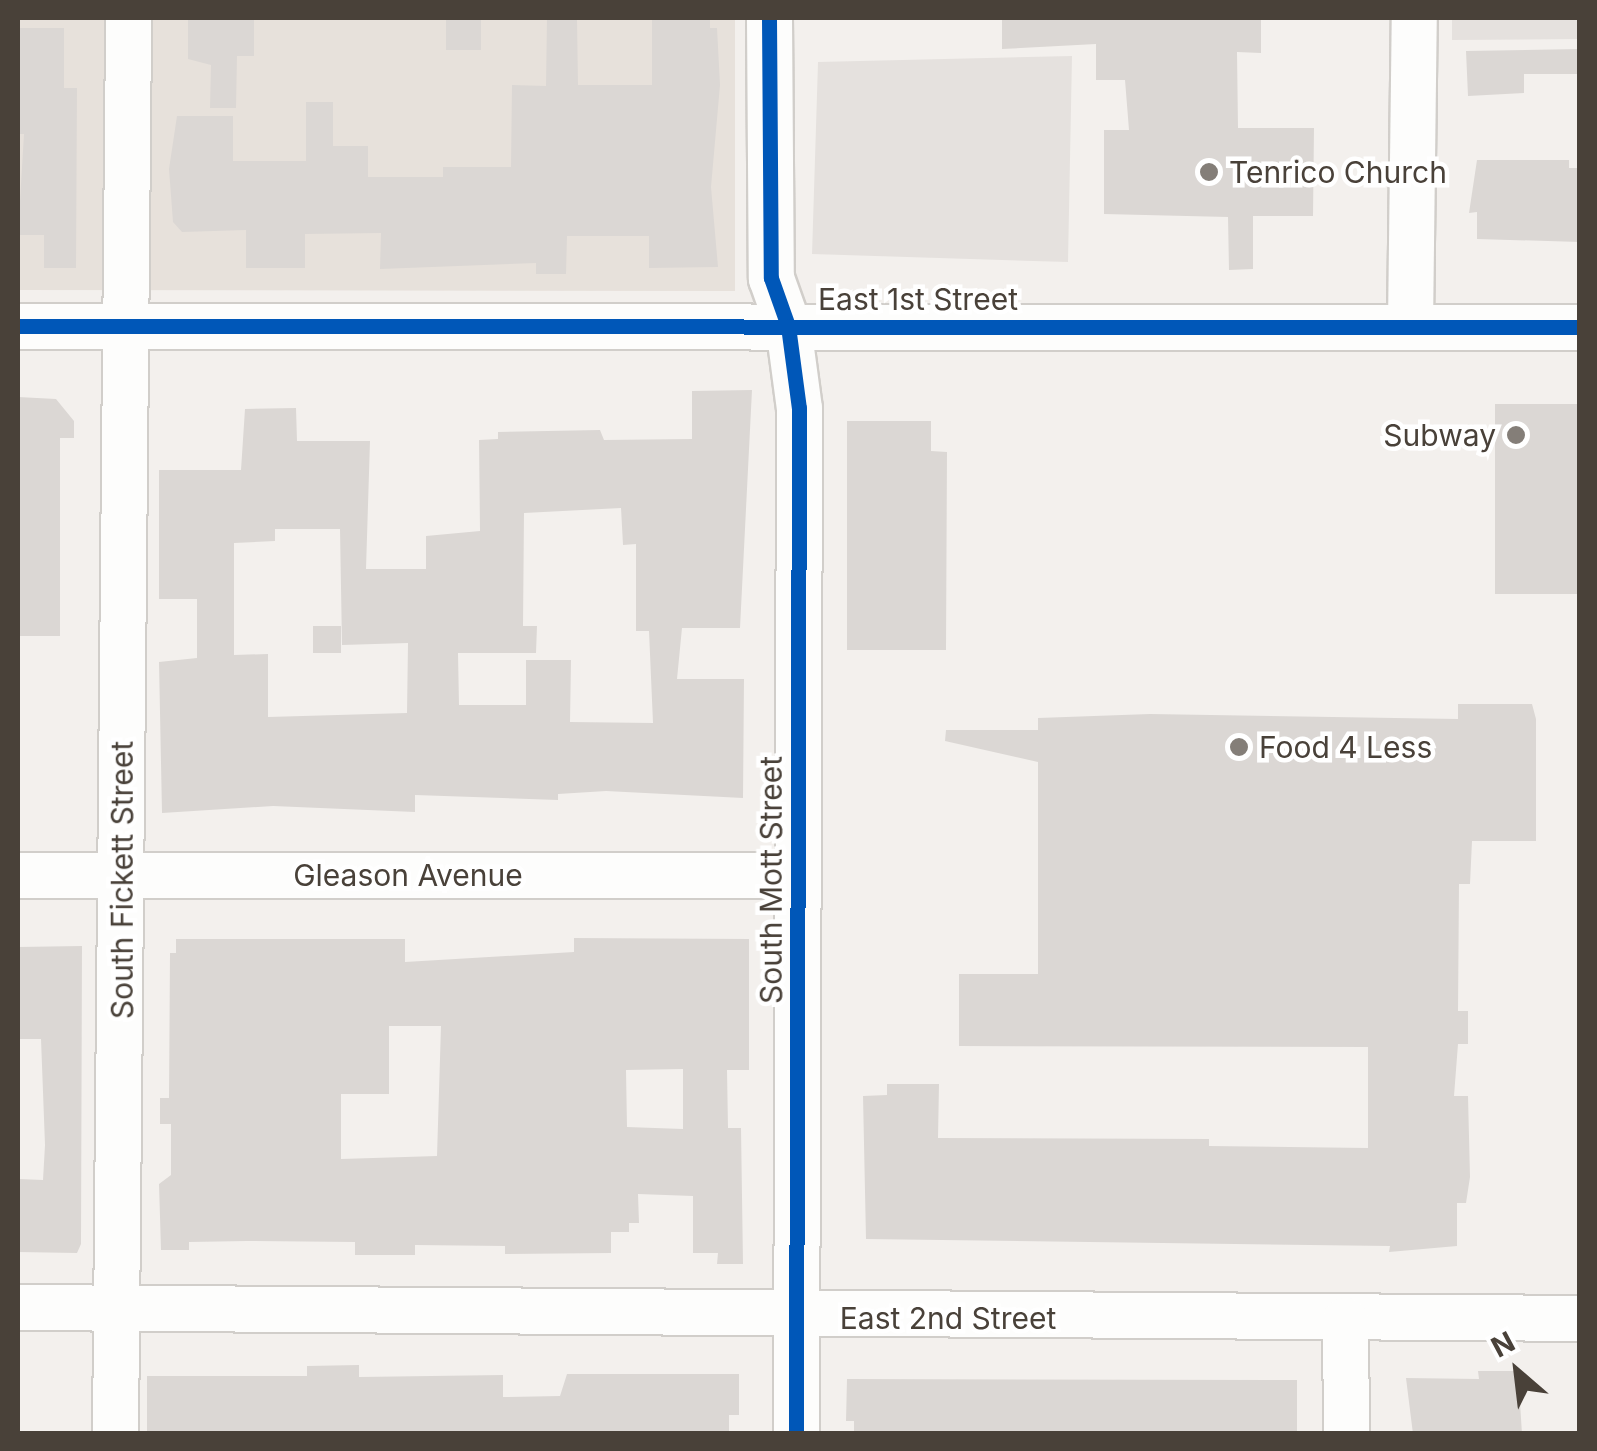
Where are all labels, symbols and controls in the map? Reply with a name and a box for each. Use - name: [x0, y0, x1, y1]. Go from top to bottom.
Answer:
- place label: Tenrico Church: [1229, 154, 1447, 190]
- marker: Tenrico Church: [1198, 161, 1220, 183]
- street label: East 1st Street: [818, 281, 1018, 317]
- place label: Subway: [1383, 417, 1496, 453]
- marker: Subway: [1505, 424, 1527, 446]
- place label: Food 4 Less: [1259, 729, 1432, 765]
- marker: Food 4 Less: [1228, 736, 1250, 758]
- street label: South Fickett Street: [104, 741, 140, 1019]
- street label: South Mott Street: [753, 756, 789, 1004]
- street label: Gleason Avenue: [293, 857, 523, 893]
- street label: East 2nd Street: [840, 1300, 1056, 1336]
- north arrow: [1467, 1321, 1567, 1421]
- text: N: [1486, 1324, 1520, 1365]

